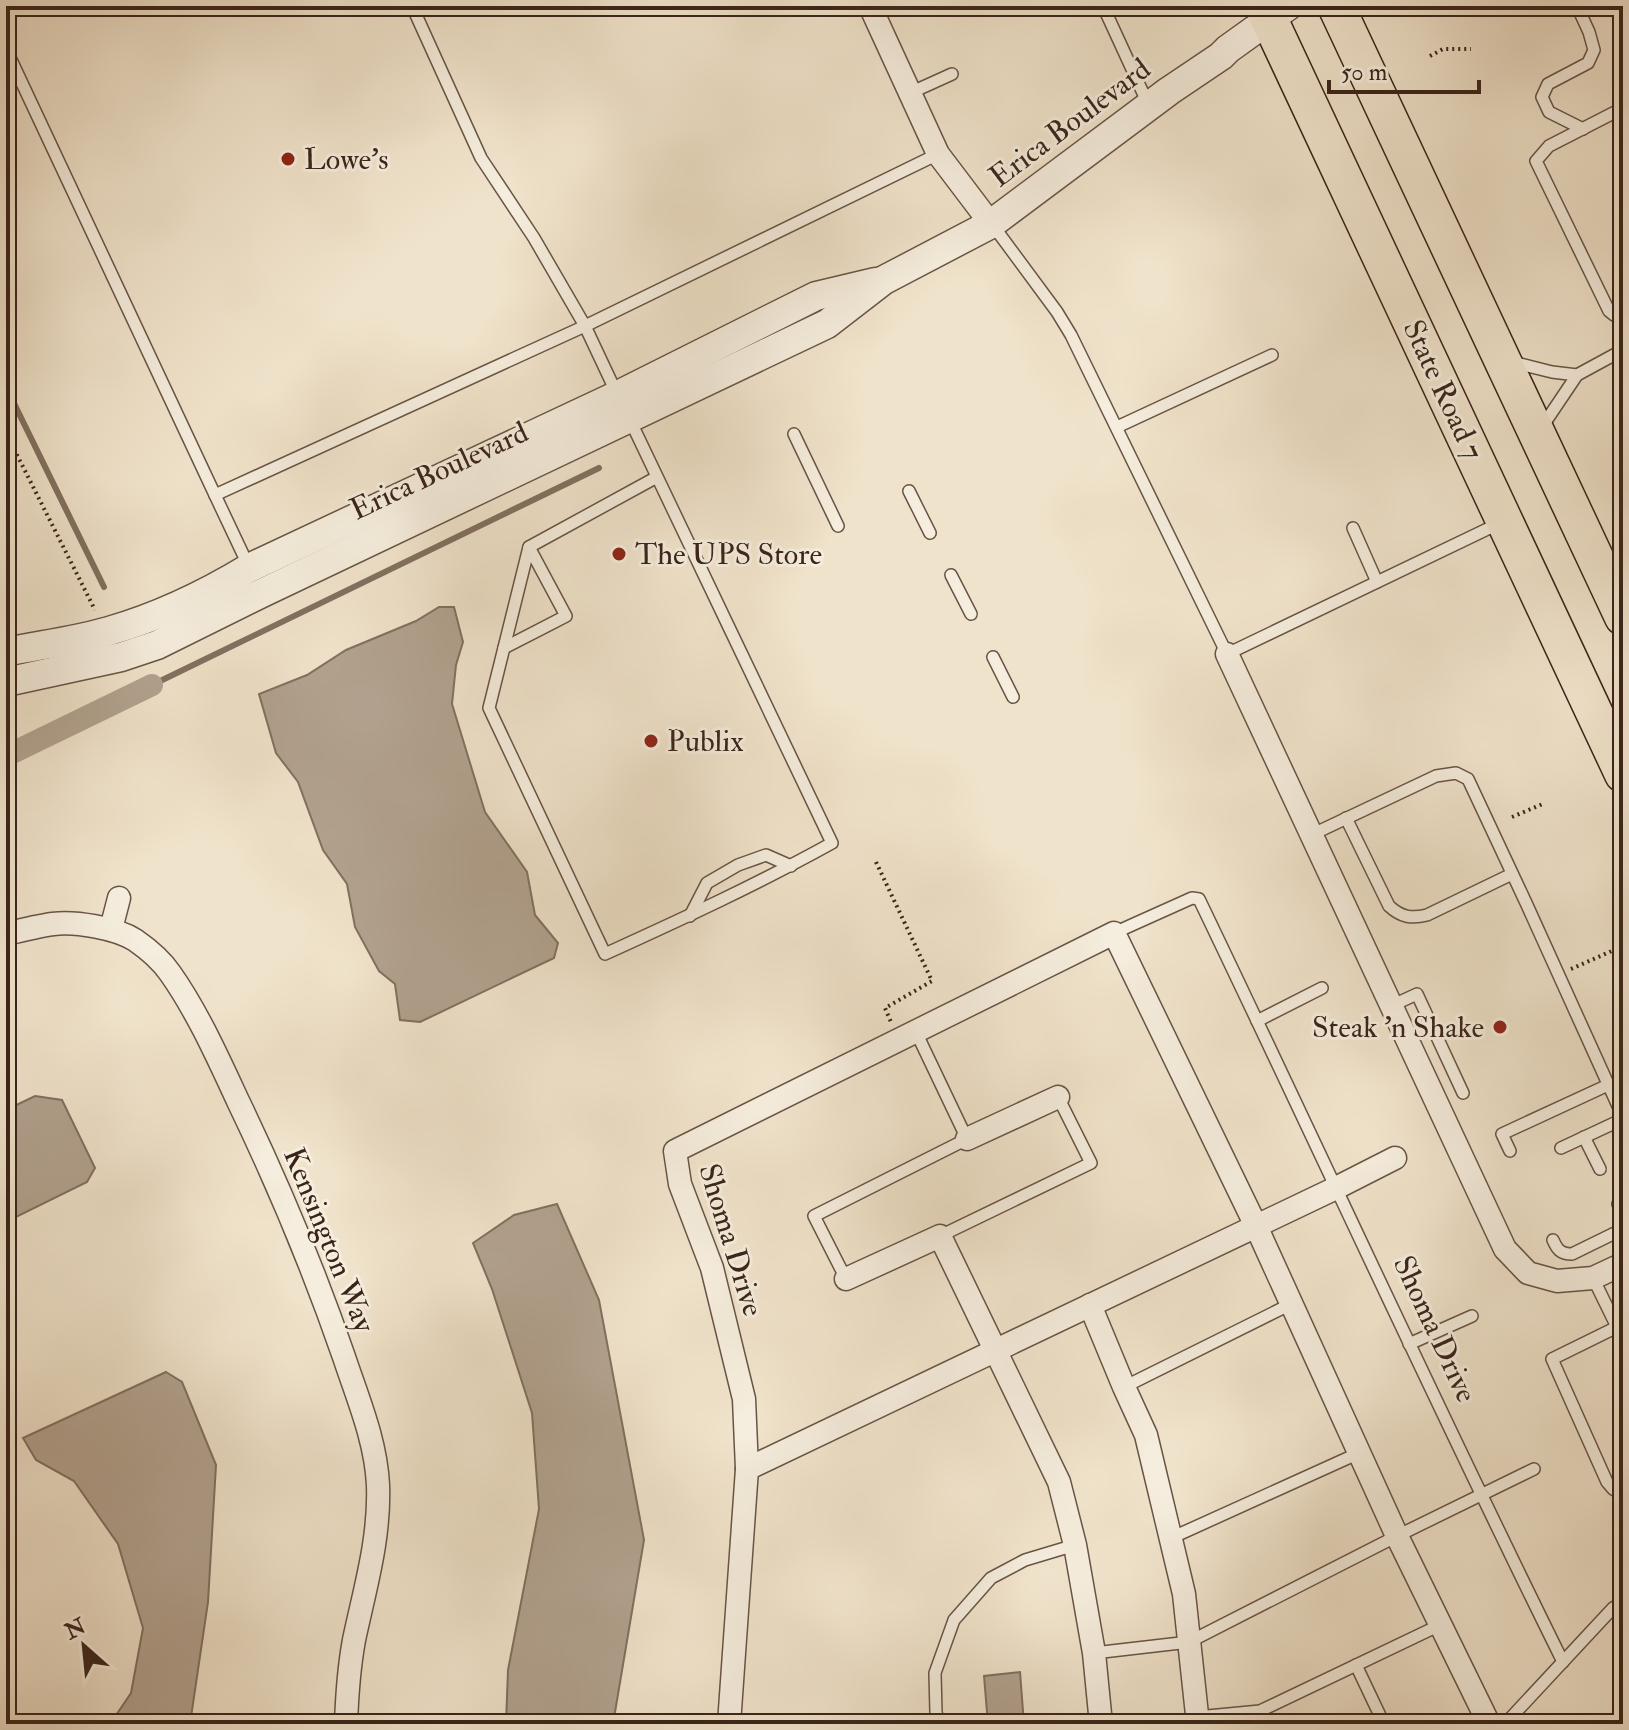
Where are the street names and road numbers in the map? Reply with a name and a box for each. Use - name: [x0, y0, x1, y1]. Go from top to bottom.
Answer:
- street label: Erica Boulevard: [982, 50, 1158, 196]
- street label: State Road 7: [1395, 314, 1492, 466]
- street label: Erica Boulevard: [344, 414, 534, 528]
- street label: Kensington Way: [275, 1142, 383, 1339]
- street label: Shoma Drive: [690, 1159, 772, 1321]
- street label: Shoma Drive: [1385, 1250, 1485, 1408]

